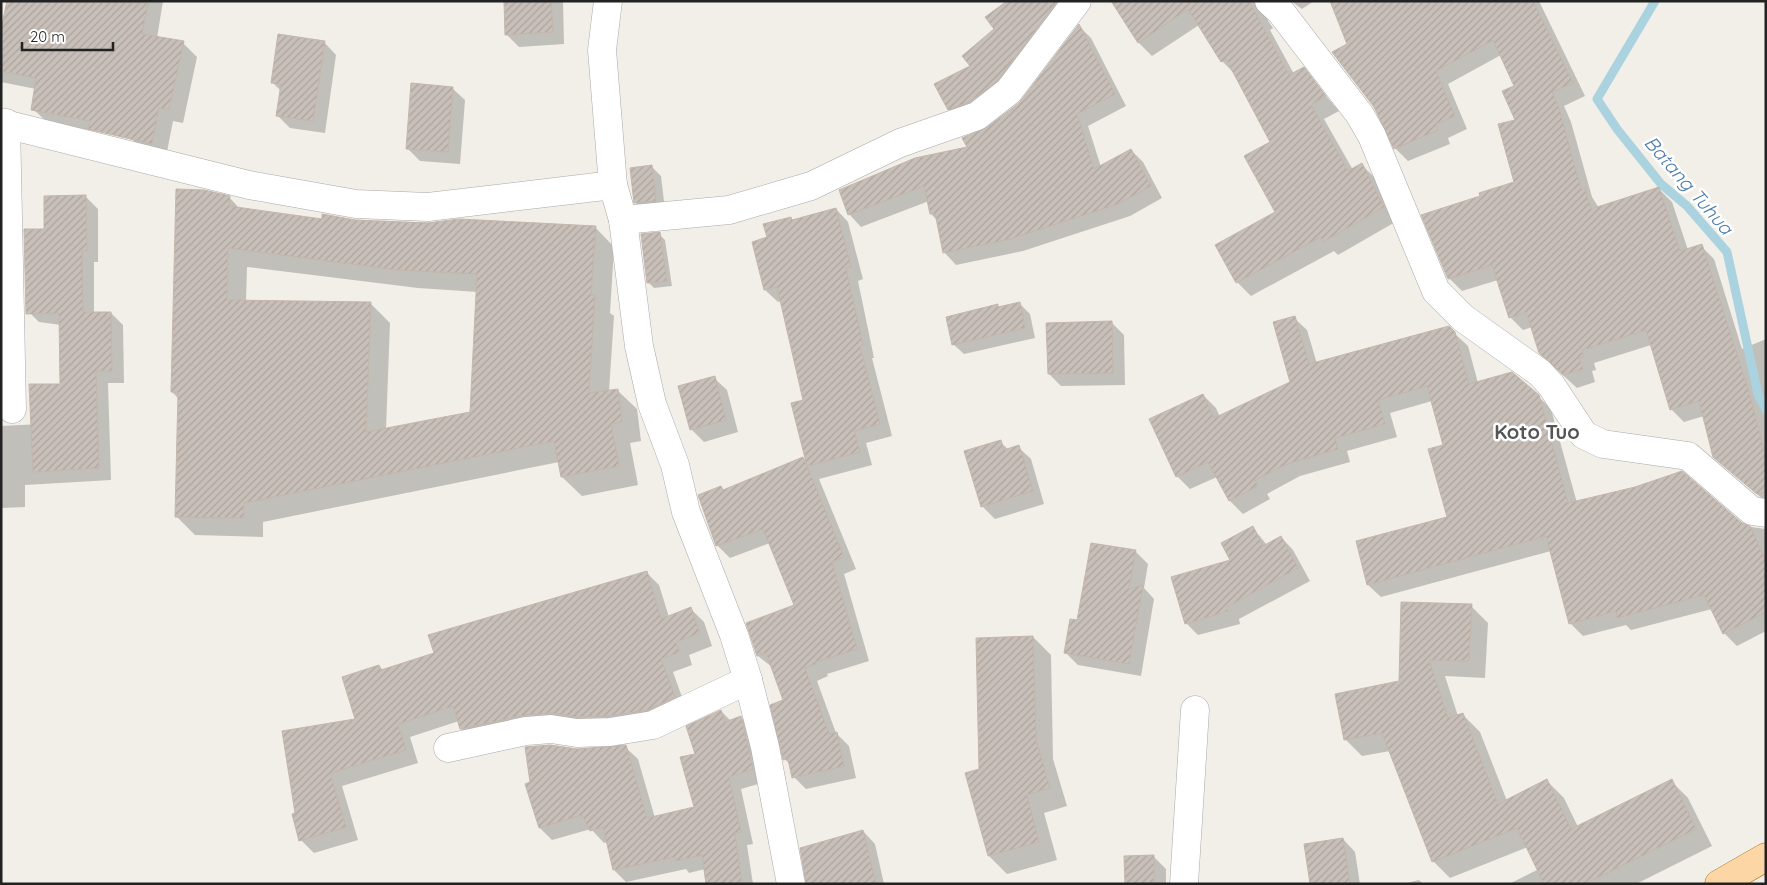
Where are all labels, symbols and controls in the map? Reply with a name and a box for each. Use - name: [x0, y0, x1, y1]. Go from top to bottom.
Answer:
- scale bar: [22, 20, 114, 52]
- text: 20 m: [30, 27, 65, 46]
- water label: Batang Tuhua: [1640, 131, 1739, 240]
- district label: Koto Tuo: [1494, 419, 1580, 444]

